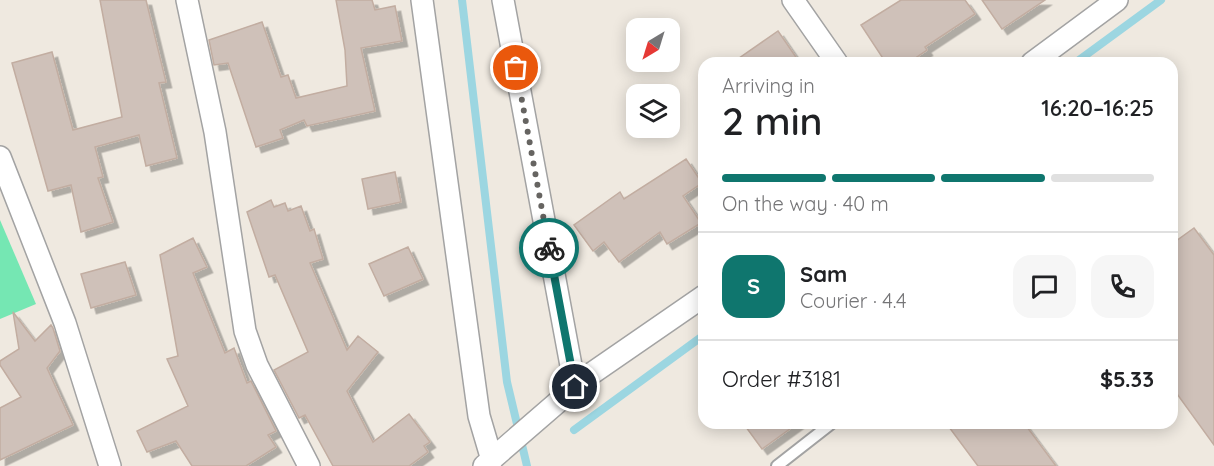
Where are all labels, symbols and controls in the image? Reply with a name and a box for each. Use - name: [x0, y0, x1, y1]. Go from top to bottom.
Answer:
- north arrow: [626, 18, 680, 72]
- map controls: [626, 18, 680, 138]
- pin: [490, 42, 541, 93]
- icon: bag: [499, 51, 532, 84]
- text: Arriving in: [722, 73, 815, 98]
- button: layers: [626, 84, 680, 138]
- text: 16:20–16:25: [1041, 94, 1154, 122]
- text: 2 min: [722, 96, 823, 145]
- text: On the way · 40 m: [722, 191, 889, 216]
- courier: [519, 218, 579, 278]
- icon: bike: [533, 232, 566, 265]
- button: chat: [1013, 255, 1076, 318]
- button: phone: [1091, 255, 1154, 318]
- text: Sam: [800, 260, 847, 288]
- text: S: [747, 272, 760, 300]
- text: Courier · 4.4: [800, 288, 906, 313]
- pin: [549, 361, 600, 412]
- text: Order #3181: [722, 365, 841, 393]
- text: $5.33: [1100, 365, 1154, 393]
- icon: home: [558, 370, 591, 403]

